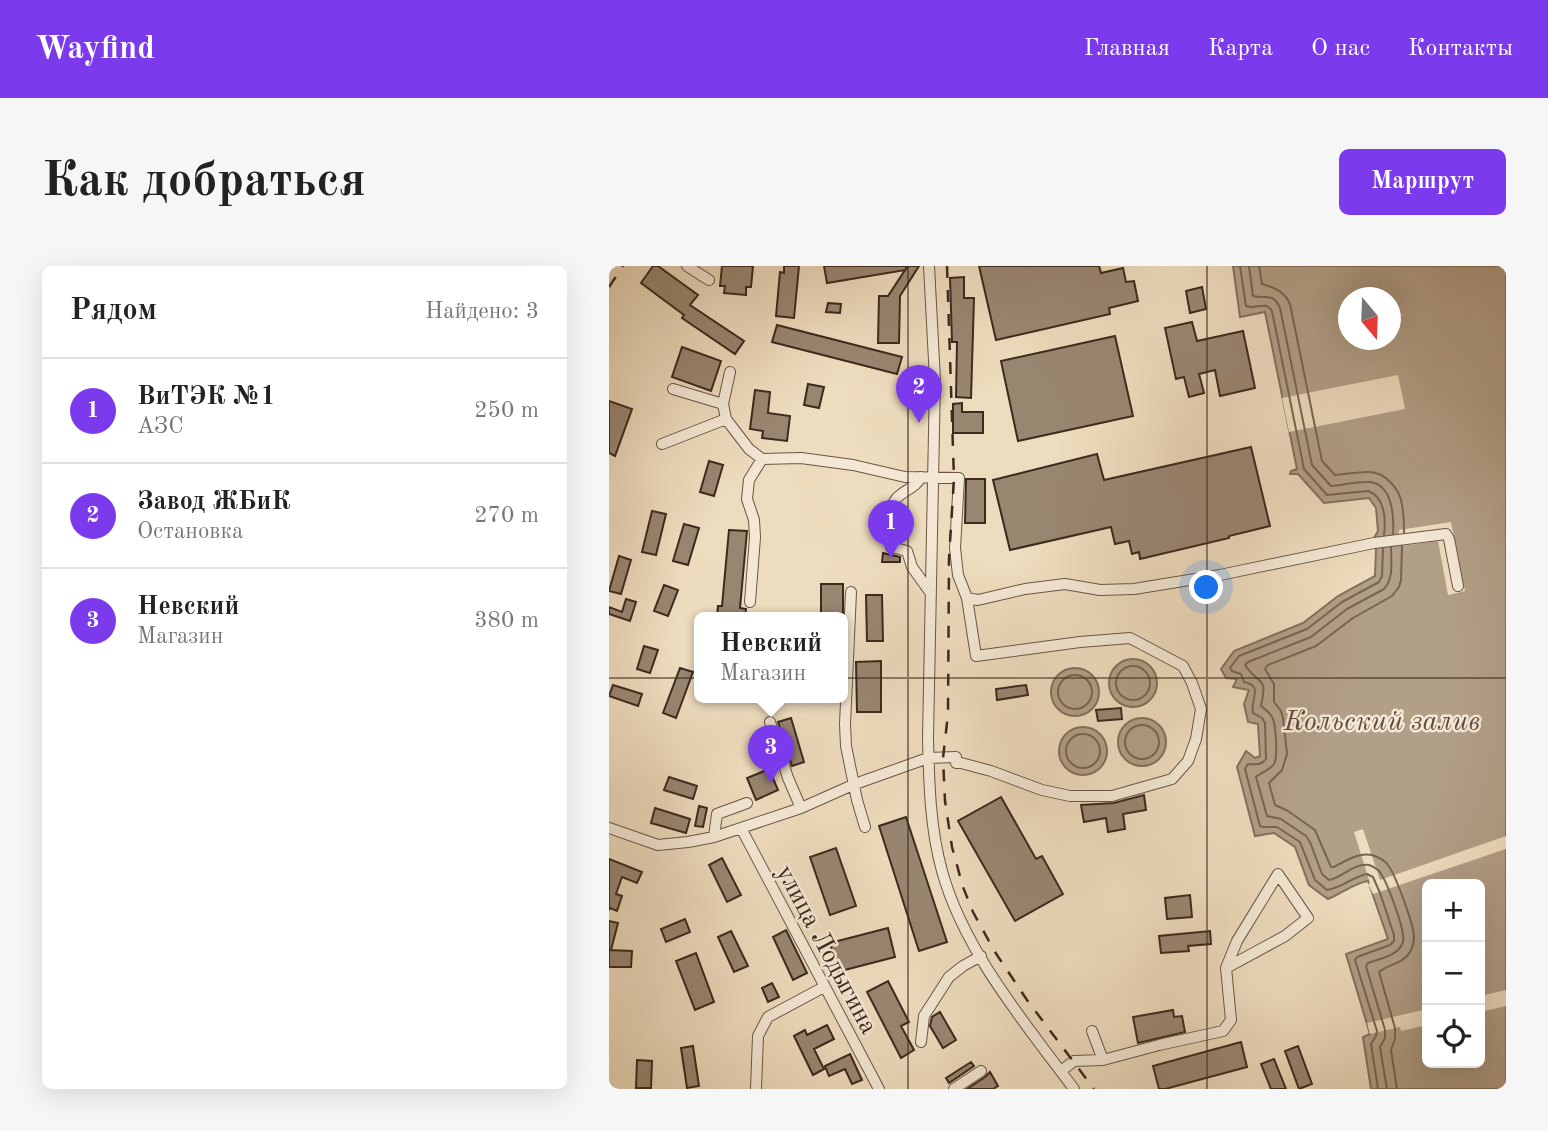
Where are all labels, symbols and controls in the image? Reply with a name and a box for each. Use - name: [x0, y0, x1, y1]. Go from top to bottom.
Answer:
- text: Wayfind: [35, 33, 155, 66]
- text: Главная: [1084, 37, 1170, 61]
- text: Карта: [1208, 37, 1273, 61]
- text: О нас: [1311, 37, 1370, 61]
- text: Контакты: [1408, 37, 1513, 61]
- button: Маршрут: [1339, 149, 1506, 215]
- text: Как добраться: [42, 158, 366, 207]
- north arrow: [1338, 287, 1401, 350]
- text: Рядом: [70, 296, 157, 326]
- text: Найдено: 3: [425, 300, 539, 323]
- pin: 2: [896, 365, 942, 423]
- text: ВиТЭК №1: [137, 384, 276, 410]
- text: 1: [86, 399, 100, 422]
- text: 250 m: [474, 399, 539, 422]
- text: АЗС: [137, 415, 184, 438]
- text: Завод ЖБиК: [137, 489, 291, 515]
- pin: 1: [868, 500, 914, 558]
- text: 2: [86, 504, 100, 527]
- text: 270 m: [474, 504, 539, 527]
- text: Остановка: [137, 520, 243, 543]
- your location: [1189, 570, 1223, 604]
- text: Невский: [137, 594, 239, 620]
- text: 3: [86, 609, 100, 632]
- text: 380 m: [474, 609, 539, 632]
- popup: [694, 612, 848, 703]
- text: Магазин: [137, 625, 223, 648]
- text: Невский: [720, 631, 822, 657]
- text: Магазин: [720, 662, 806, 685]
- water label: Кольский залив: [1283, 709, 1480, 737]
- pin: 3: [748, 725, 794, 783]
- street label: улица Лодыгина: [771, 861, 882, 1039]
- map controls: [1422, 879, 1485, 1068]
- button: +: [1422, 879, 1485, 942]
- button: −: [1422, 942, 1485, 1005]
- button: locate: [1422, 1005, 1485, 1068]

